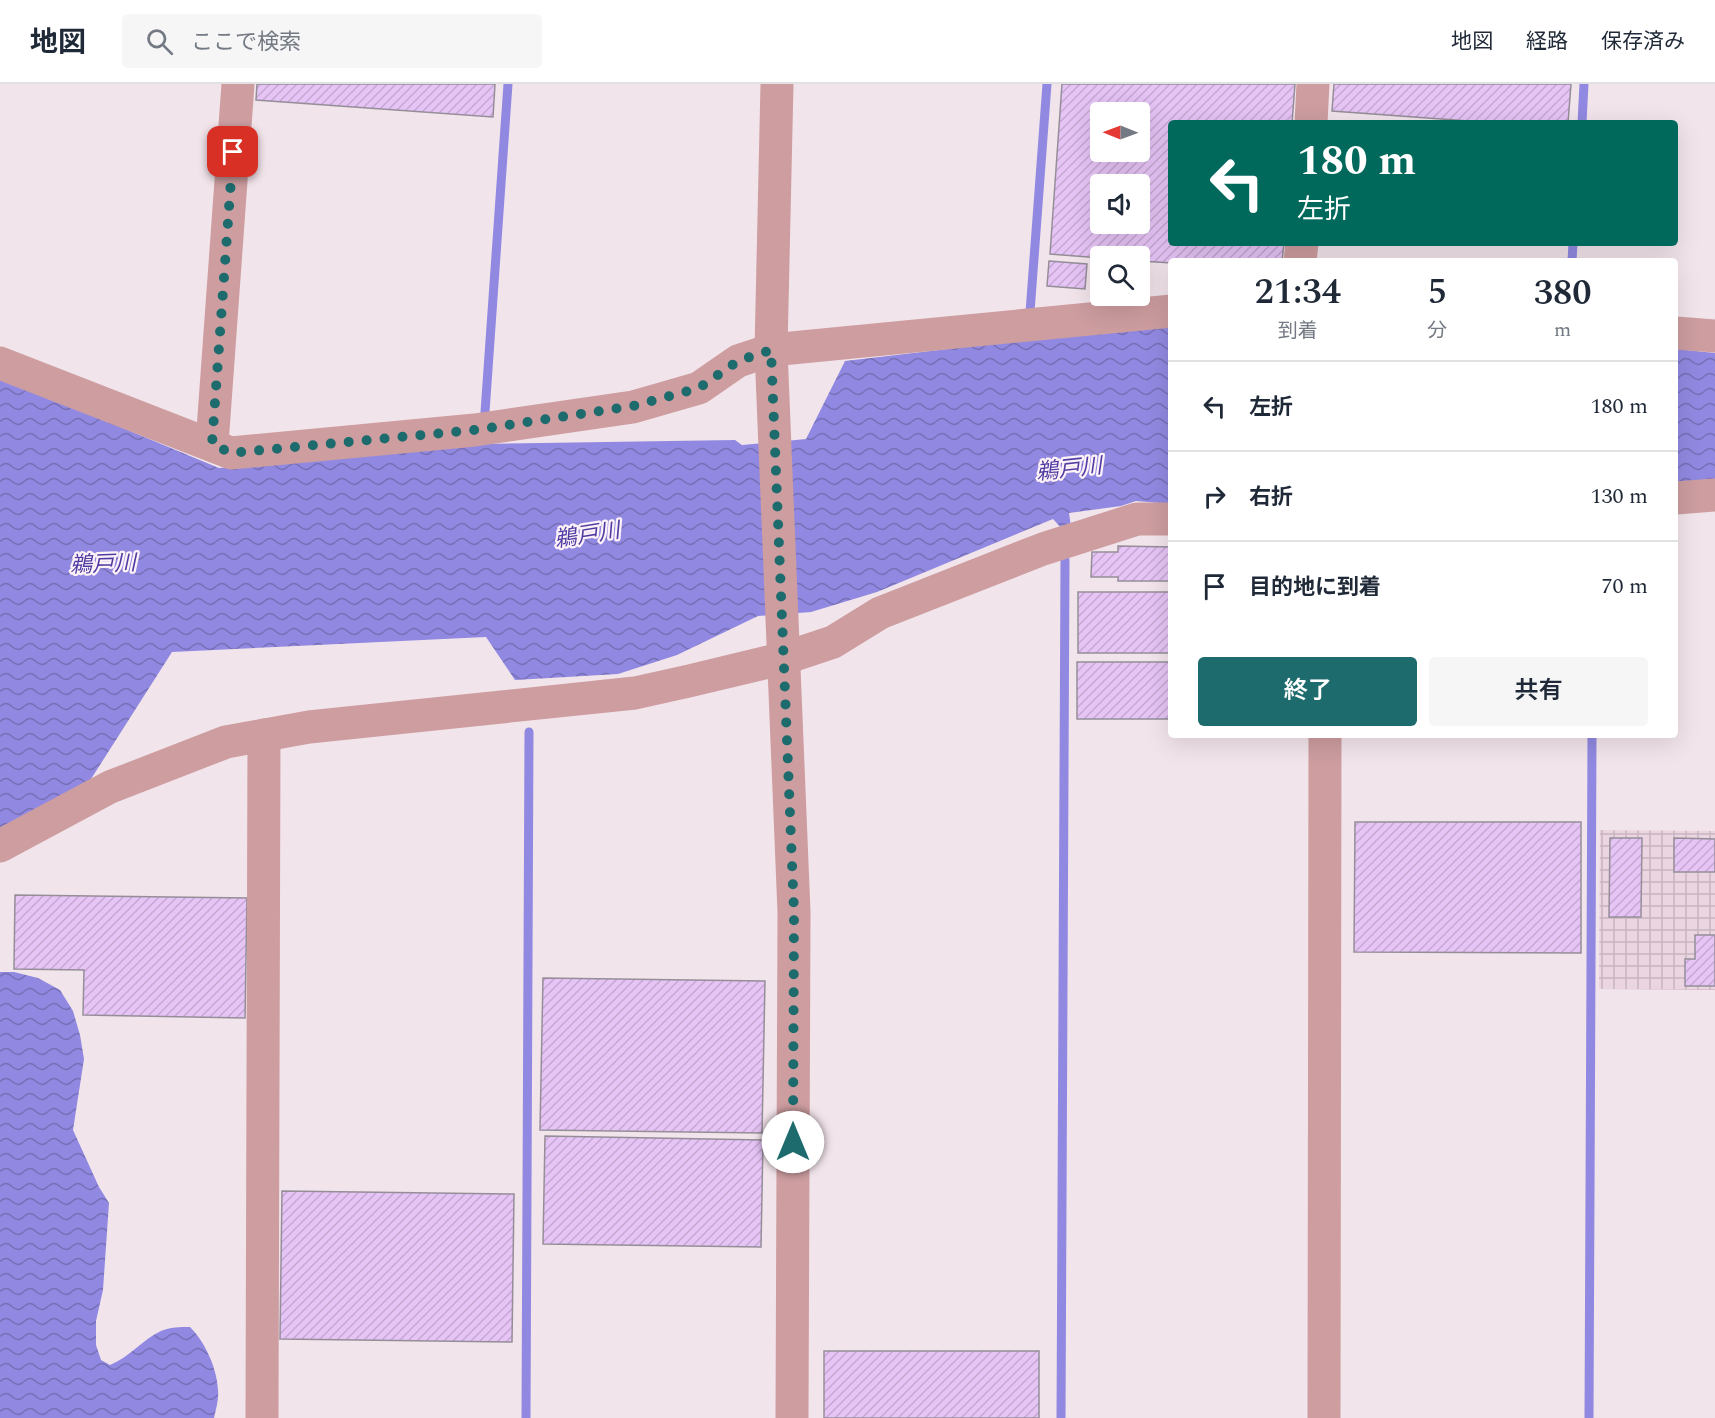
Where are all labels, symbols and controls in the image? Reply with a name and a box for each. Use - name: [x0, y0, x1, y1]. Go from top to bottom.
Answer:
- search box: [122, 14, 542, 68]
- text: 地図: [30, 21, 86, 64]
- icon: search: [143, 25, 176, 58]
- text: ここで検索: [191, 26, 301, 59]
- text: 地図: [1451, 26, 1493, 58]
- text: 経路: [1526, 26, 1568, 58]
- text: 保存済み: [1601, 26, 1685, 58]
- north arrow: [1090, 102, 1150, 162]
- map controls: [1090, 102, 1150, 306]
- pin: [207, 126, 258, 177]
- text: 180 m: [1297, 130, 1416, 193]
- icon: arrive: [216, 135, 249, 168]
- icon: left: [1198, 144, 1276, 222]
- button: sound: [1090, 174, 1150, 234]
- text: 左折: [1297, 189, 1351, 231]
- button: search: [1090, 246, 1150, 306]
- text: 21:34: [1254, 265, 1341, 320]
- text: 5: [1428, 265, 1447, 320]
- text: 380: [1534, 266, 1592, 321]
- text: m: [1554, 315, 1571, 345]
- text: 到着: [1278, 316, 1318, 346]
- text: 分: [1427, 316, 1447, 346]
- icon: left: [1198, 390, 1231, 423]
- text: 180 m: [1591, 390, 1648, 423]
- text: 左折: [1249, 391, 1293, 424]
- water label: 鵜戸川: [1035, 449, 1106, 489]
- icon: right: [1198, 480, 1231, 513]
- text: 130 m: [1591, 480, 1648, 513]
- text: 右折: [1249, 481, 1293, 514]
- water label: 鵜戸川: [552, 514, 624, 557]
- water label: 鵜戸川: [69, 547, 139, 582]
- icon: arrive: [1198, 570, 1231, 603]
- text: 70 m: [1602, 570, 1648, 603]
- text: 目的地に到着: [1249, 571, 1381, 604]
- button: 終了: [1198, 657, 1417, 726]
- button: 共有: [1429, 657, 1648, 726]
- position arrow: [761, 1110, 825, 1174]

